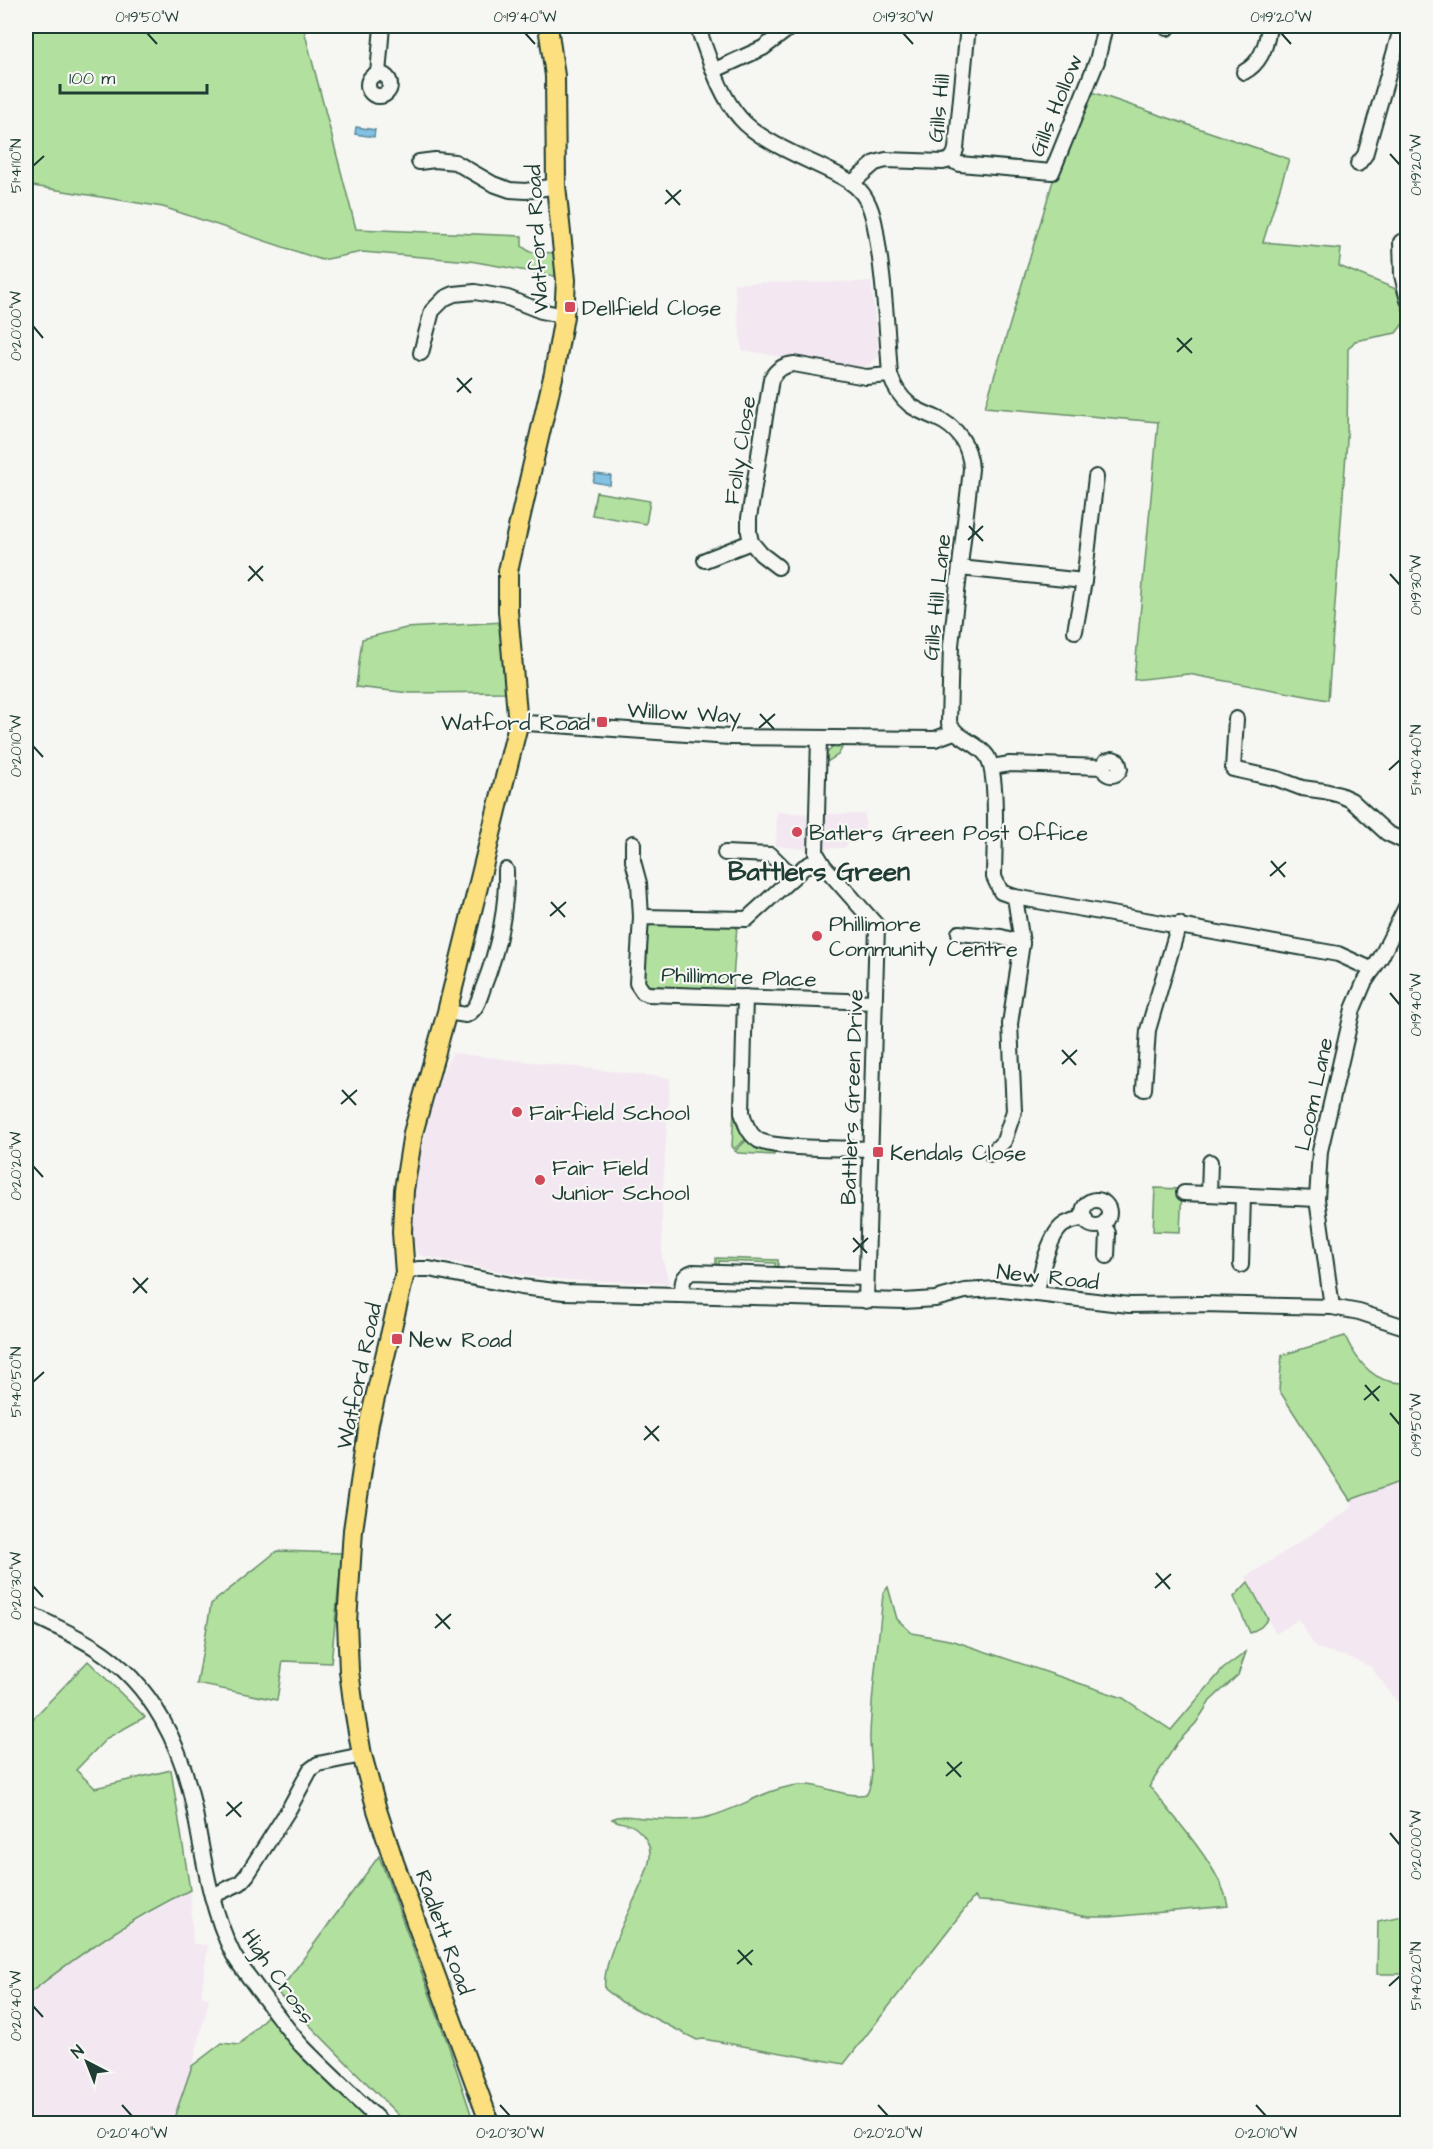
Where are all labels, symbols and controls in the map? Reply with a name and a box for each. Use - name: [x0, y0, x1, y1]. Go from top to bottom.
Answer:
- text: 0°19'50"W: [115, 7, 179, 28]
- text: 0°19'40"W: [494, 7, 556, 28]
- text: 0°19'30"W: [873, 7, 933, 28]
- text: 0°19'20"W: [1250, 7, 1312, 28]
- street label: Gills Hollow: [1022, 50, 1091, 161]
- scale bar: [60, 57, 207, 95]
- text: 100 m: [69, 66, 115, 91]
- street label: Gills Hill: [920, 72, 959, 144]
- text: 0°19'20"W: [1406, 134, 1427, 196]
- text: 51°41'10"N: [6, 139, 27, 193]
- street label: Watford Road: [518, 164, 557, 314]
- text: 0°20'00"W: [6, 291, 27, 361]
- place label: Dellfield Close: [582, 293, 721, 324]
- marker: Dellfield Close: [563, 300, 577, 314]
- street label: Folly Close: [717, 394, 765, 507]
- street label: Gills Hill Lane: [915, 532, 960, 662]
- text: 0°19'30"W: [1406, 555, 1427, 615]
- street label: Willow Way: [626, 695, 742, 733]
- place label: Watford Road: [441, 708, 590, 739]
- text: 0°20'10"W: [6, 715, 27, 777]
- marker: Watford Road: [595, 715, 609, 729]
- text: 51°40'40"N: [1406, 725, 1427, 795]
- place label: Batlers Green Post Office: [809, 818, 1088, 849]
- marker: Batlers Green Post Office: [790, 825, 804, 839]
- district label: Battlers Green: [728, 854, 910, 890]
- place label: Phillimore Community Centre: [829, 909, 1018, 966]
- marker: Phillimore Community Centre: [810, 929, 824, 943]
- street label: Phillimore Place: [661, 959, 817, 996]
- text: 0°19'40"W: [1406, 974, 1427, 1036]
- street label: Battlers Green Drive: [833, 988, 872, 1206]
- street label: Loom Lane: [1287, 1035, 1342, 1154]
- place label: Fairfield School: [529, 1098, 690, 1129]
- marker: Fairfield School: [510, 1105, 524, 1119]
- text: 0°20'20"W: [6, 1132, 27, 1200]
- place label: Kendals Close: [890, 1138, 1026, 1169]
- marker: Kendals Close: [871, 1145, 885, 1159]
- place label: Fair Field Junior School: [552, 1153, 690, 1209]
- marker: Fair Field Junior School: [533, 1173, 547, 1187]
- street label: New Road: [995, 1257, 1101, 1298]
- street label: Watford Road: [329, 1300, 390, 1452]
- place label: New Road: [409, 1325, 512, 1356]
- marker: New Road: [390, 1332, 404, 1346]
- text: 51°40'50"N: [6, 1347, 27, 1417]
- text: 0°19'50"W: [1406, 1393, 1427, 1457]
- text: 0°20'30"W: [6, 1552, 27, 1620]
- text: 0°20'00"W: [1406, 1810, 1427, 1880]
- street label: Radlett Road: [407, 1866, 480, 1999]
- street label: High Cross: [233, 1923, 322, 2031]
- text: 51°40'20"N: [1406, 1942, 1427, 2010]
- text: 0°20'40"W: [6, 1971, 27, 2041]
- north arrow: [57, 2032, 117, 2092]
- text: N: [67, 2040, 89, 2063]
- text: 0°20'40"W: [97, 2123, 167, 2144]
- text: 0°20'30"W: [476, 2123, 544, 2144]
- text: 0°20'20"W: [854, 2123, 922, 2144]
- text: 0°20'10"W: [1235, 2123, 1297, 2144]

